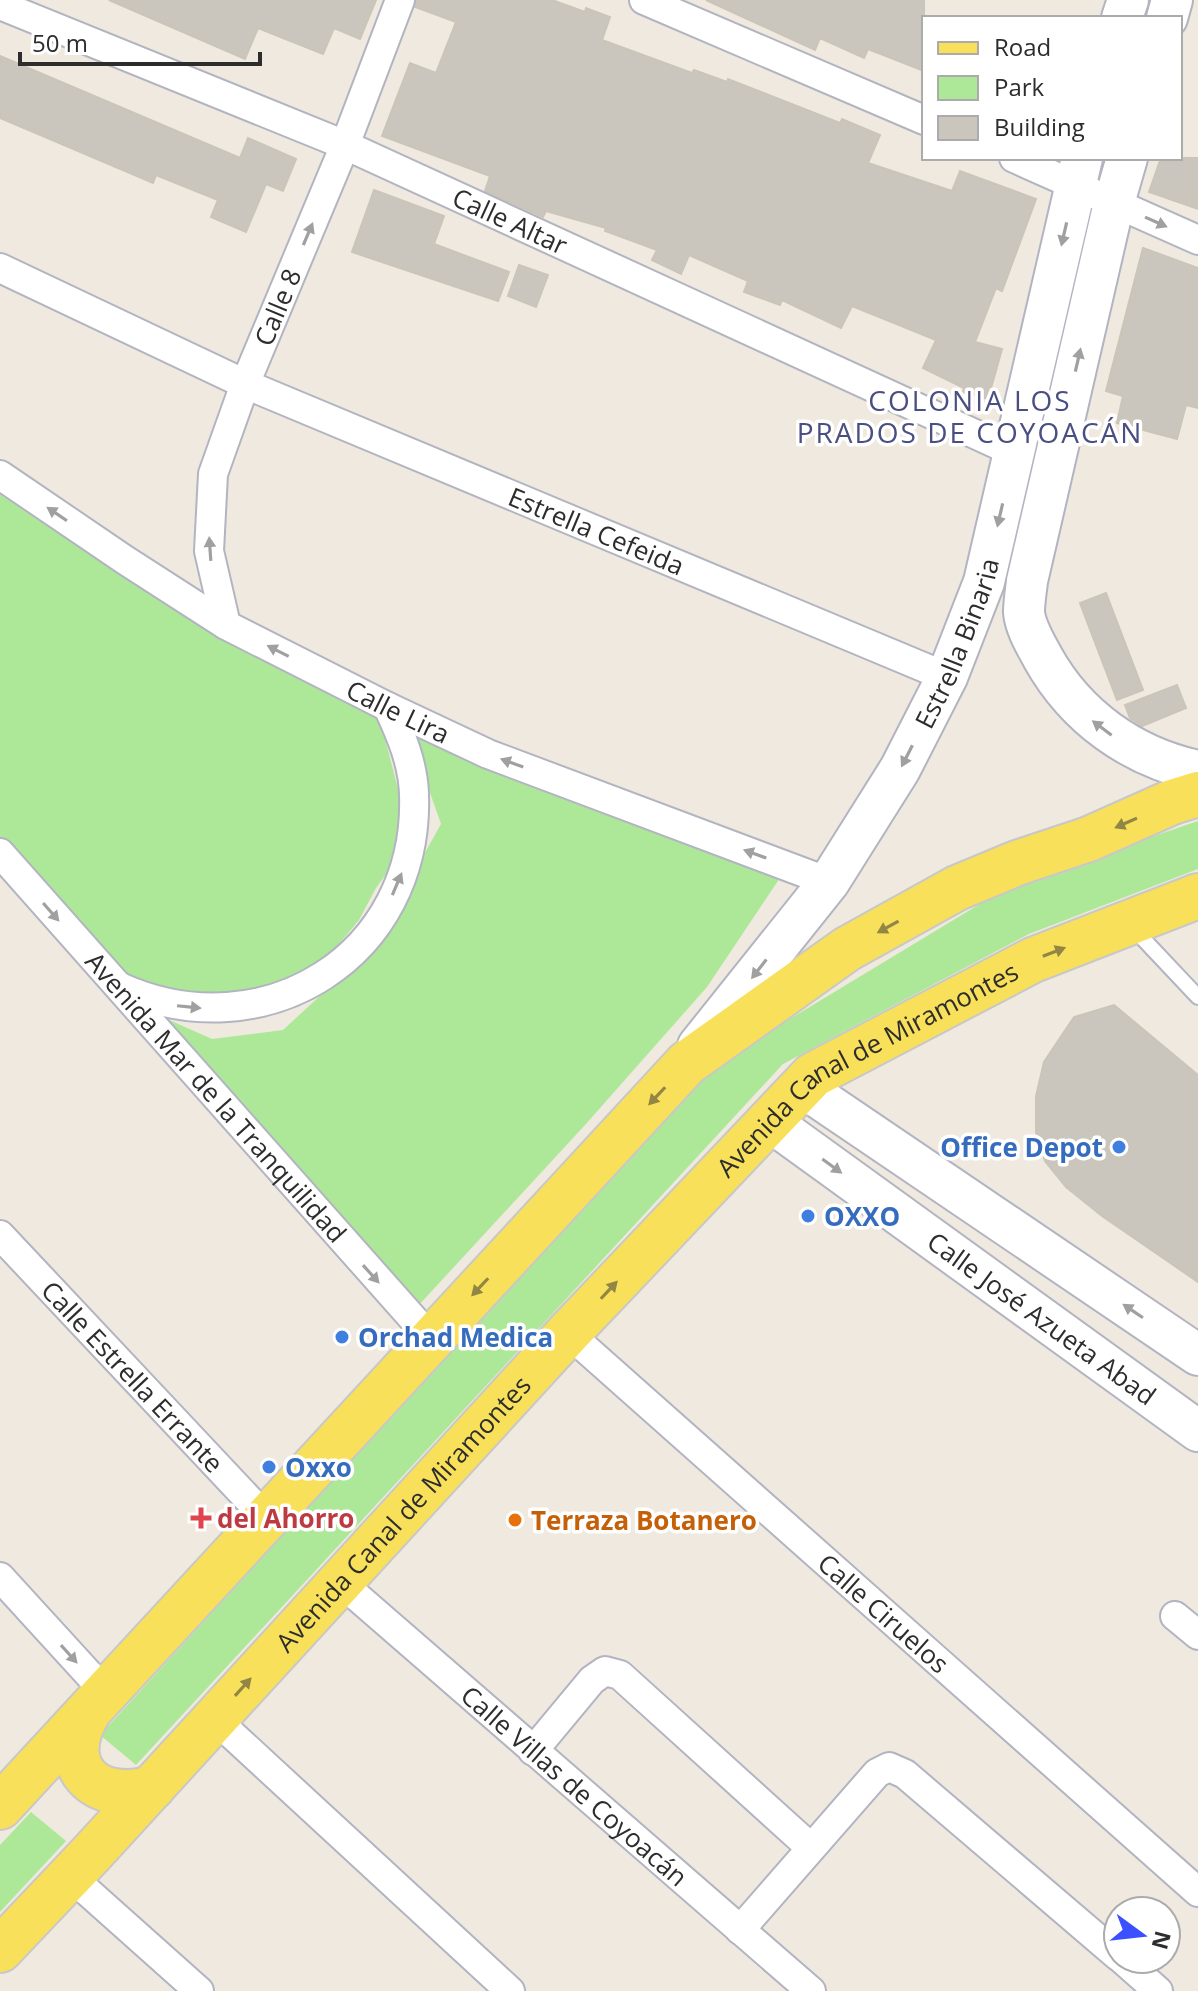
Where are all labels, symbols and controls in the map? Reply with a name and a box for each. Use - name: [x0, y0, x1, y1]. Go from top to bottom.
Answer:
- scale bar: [20, 16, 260, 66]
- legend: [922, 16, 1182, 160]
- text: 50 m: [32, 26, 88, 59]
- text: Road: [994, 30, 1051, 63]
- text: Park: [994, 70, 1045, 103]
- text: Building: [994, 110, 1085, 143]
- street label: Calle Altar: [447, 179, 574, 263]
- one-way arrow: [1144, 215, 1168, 228]
- one-way arrow: [1057, 221, 1070, 246]
- one-way arrow: [301, 223, 314, 246]
- street label: Calle 8: [245, 263, 309, 351]
- one-way arrow: [1072, 348, 1085, 373]
- district label: COLONIA LOS PRADOS DE COYOACÁN: [797, 381, 1143, 451]
- street label: Estrella Cefeida: [503, 478, 690, 583]
- one-way arrow: [993, 502, 1006, 527]
- one-way arrow: [47, 507, 68, 522]
- one-way arrow: [204, 536, 217, 561]
- street label: Estrella Binaria: [906, 555, 1007, 734]
- one-way arrow: [266, 644, 289, 658]
- street label: Calle Lira: [340, 671, 456, 752]
- one-way arrow: [1092, 720, 1113, 736]
- one-way arrow: [900, 744, 913, 767]
- one-way arrow: [500, 756, 524, 769]
- one-way arrow: [1114, 816, 1137, 830]
- one-way arrow: [743, 847, 767, 860]
- one-way arrow: [391, 872, 404, 896]
- one-way arrow: [42, 903, 60, 922]
- one-way arrow: [877, 919, 899, 933]
- street label: Avenida Mar de la Tranquilidad: [78, 944, 355, 1250]
- one-way arrow: [1042, 945, 1066, 958]
- street label: Avenida Canal de Miramontes: [708, 953, 1024, 1184]
- one-way arrow: [751, 959, 768, 979]
- one-way arrow: [177, 1001, 202, 1014]
- one-way arrow: [648, 1087, 666, 1106]
- place label: Office Depot: [940, 1129, 1103, 1165]
- marker: Office Depot: [1110, 1138, 1128, 1156]
- one-way arrow: [821, 1158, 842, 1173]
- place label: OXXO: [824, 1198, 900, 1234]
- marker: OXXO: [799, 1207, 817, 1225]
- street label: Calle José Azueta Abad: [920, 1223, 1164, 1413]
- one-way arrow: [362, 1264, 380, 1283]
- street label: Calle Estrella Errante: [34, 1273, 232, 1480]
- one-way arrow: [472, 1278, 490, 1297]
- one-way arrow: [599, 1281, 617, 1300]
- one-way arrow: [1123, 1304, 1144, 1319]
- place label: Orchad Medica: [358, 1319, 553, 1355]
- marker: Orchad Medica: [333, 1328, 351, 1346]
- street label: Avenida Canal de Miramontes: [267, 1368, 539, 1659]
- place label: Oxxo: [285, 1449, 352, 1485]
- marker: Oxxo: [260, 1458, 278, 1476]
- place label: del Ahorro: [217, 1500, 354, 1536]
- place label: Terraza Botanero: [531, 1502, 757, 1538]
- marker: del Ahorro: [192, 1509, 210, 1527]
- marker: Terraza Botanero: [506, 1511, 524, 1529]
- street label: Calle Ciruelos: [810, 1545, 957, 1681]
- one-way arrow: [60, 1645, 78, 1664]
- street label: Calle Villas de Coyoacán: [453, 1677, 696, 1894]
- one-way arrow: [233, 1678, 251, 1697]
- north arrow: [1102, 1895, 1182, 1975]
- text: N: [1145, 1928, 1179, 1953]

